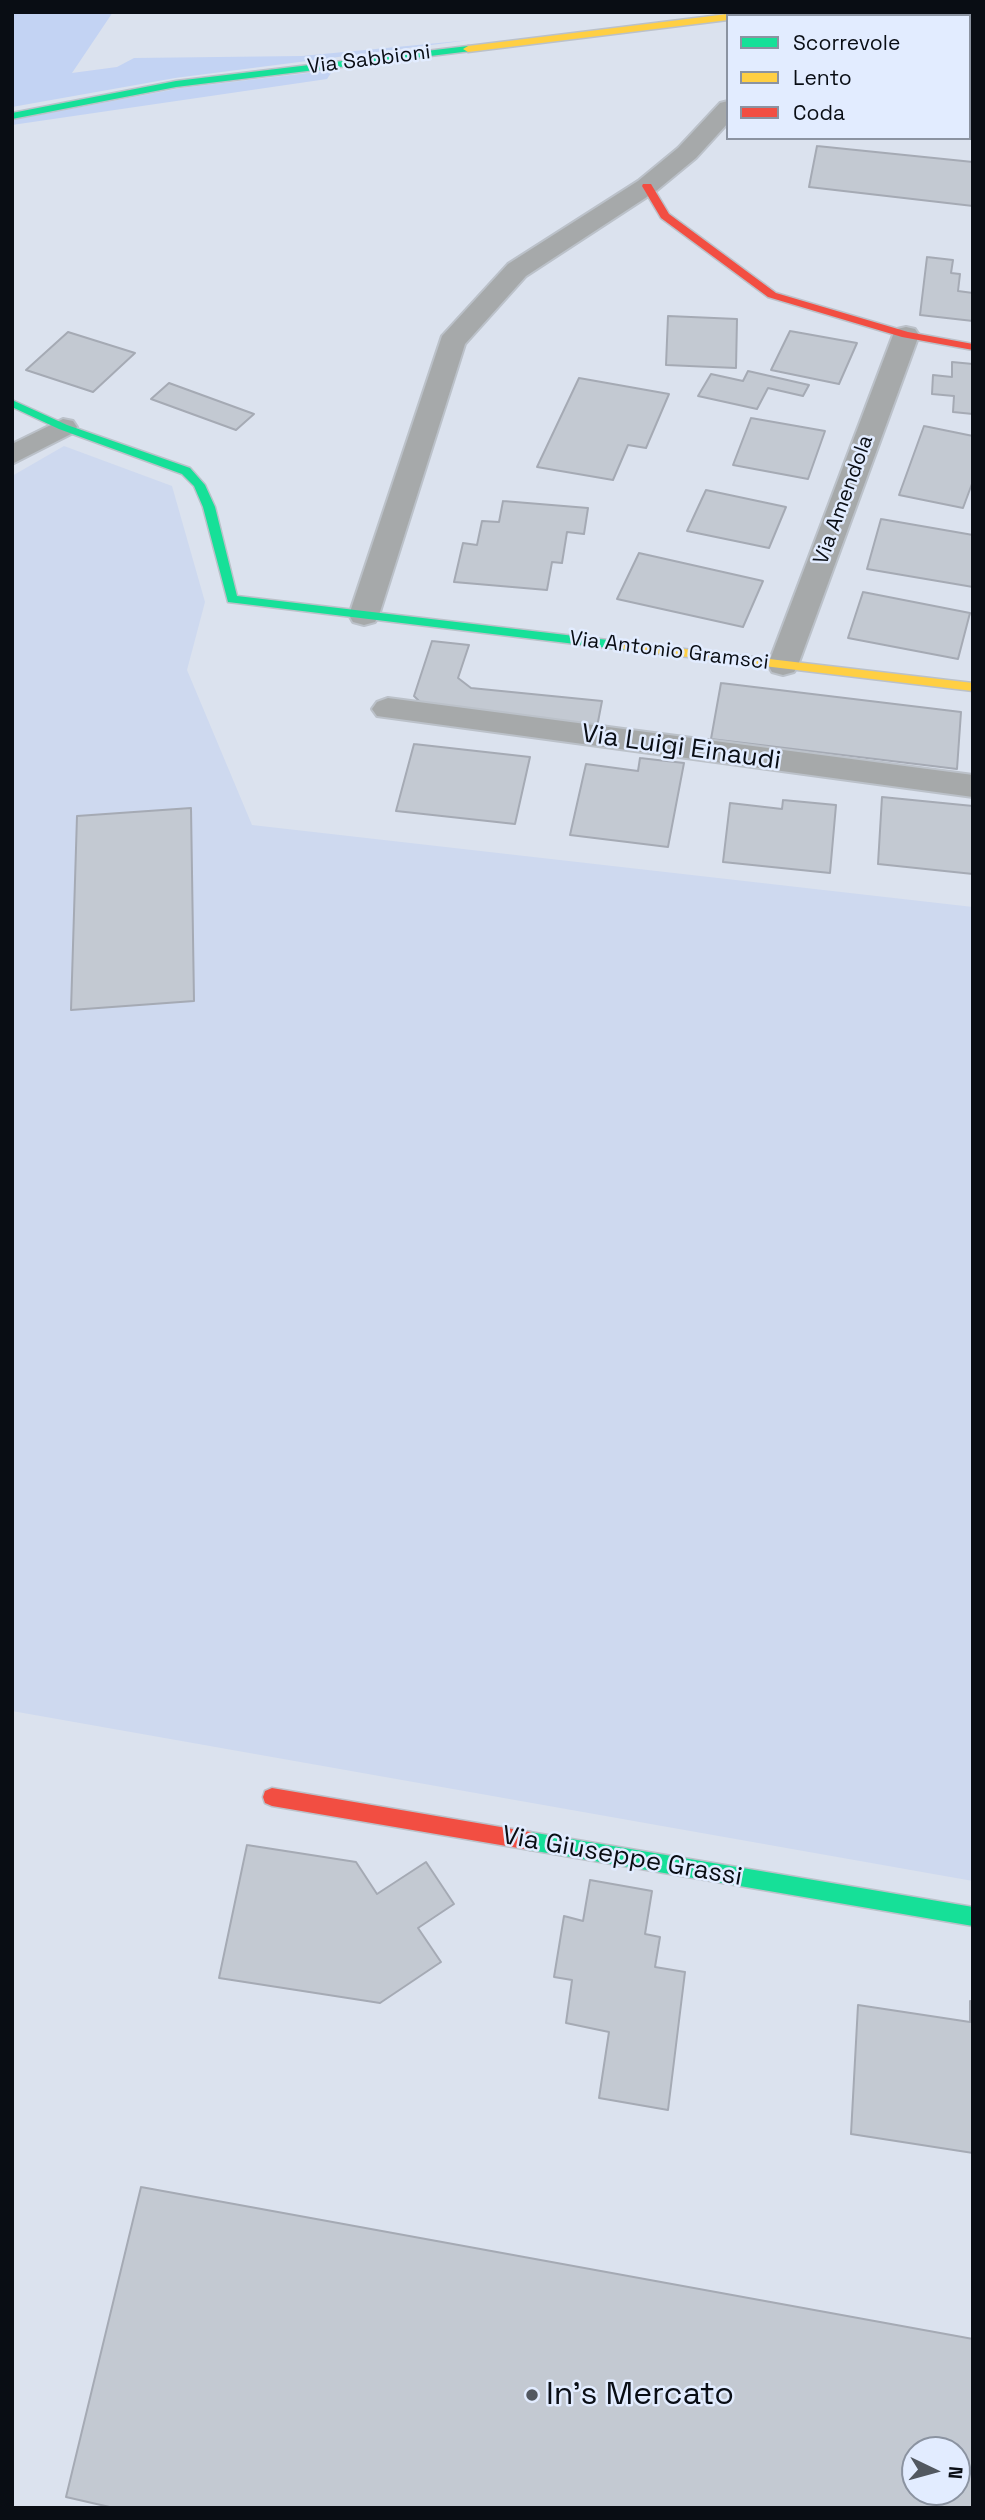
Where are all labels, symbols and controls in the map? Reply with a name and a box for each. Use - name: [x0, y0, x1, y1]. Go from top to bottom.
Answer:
- legend: [726, 14, 971, 140]
- text: Scorrevole: [793, 29, 900, 56]
- street label: Via Sabbioni: [306, 40, 432, 80]
- text: Lento: [793, 64, 852, 91]
- text: Coda: [793, 99, 845, 126]
- street label: Via Amendola: [809, 432, 879, 568]
- street label: Via Antonio Gramsci: [568, 626, 770, 676]
- street label: Via Luigi Einaudi: [579, 719, 783, 777]
- street label: Via Giuseppe Grassi: [499, 1821, 745, 1893]
- place label: In's Mercato: [546, 2376, 734, 2414]
- marker: In's Mercato: [524, 2387, 540, 2403]
- north arrow: [901, 2436, 971, 2506]
- text: N: [942, 2465, 968, 2480]

